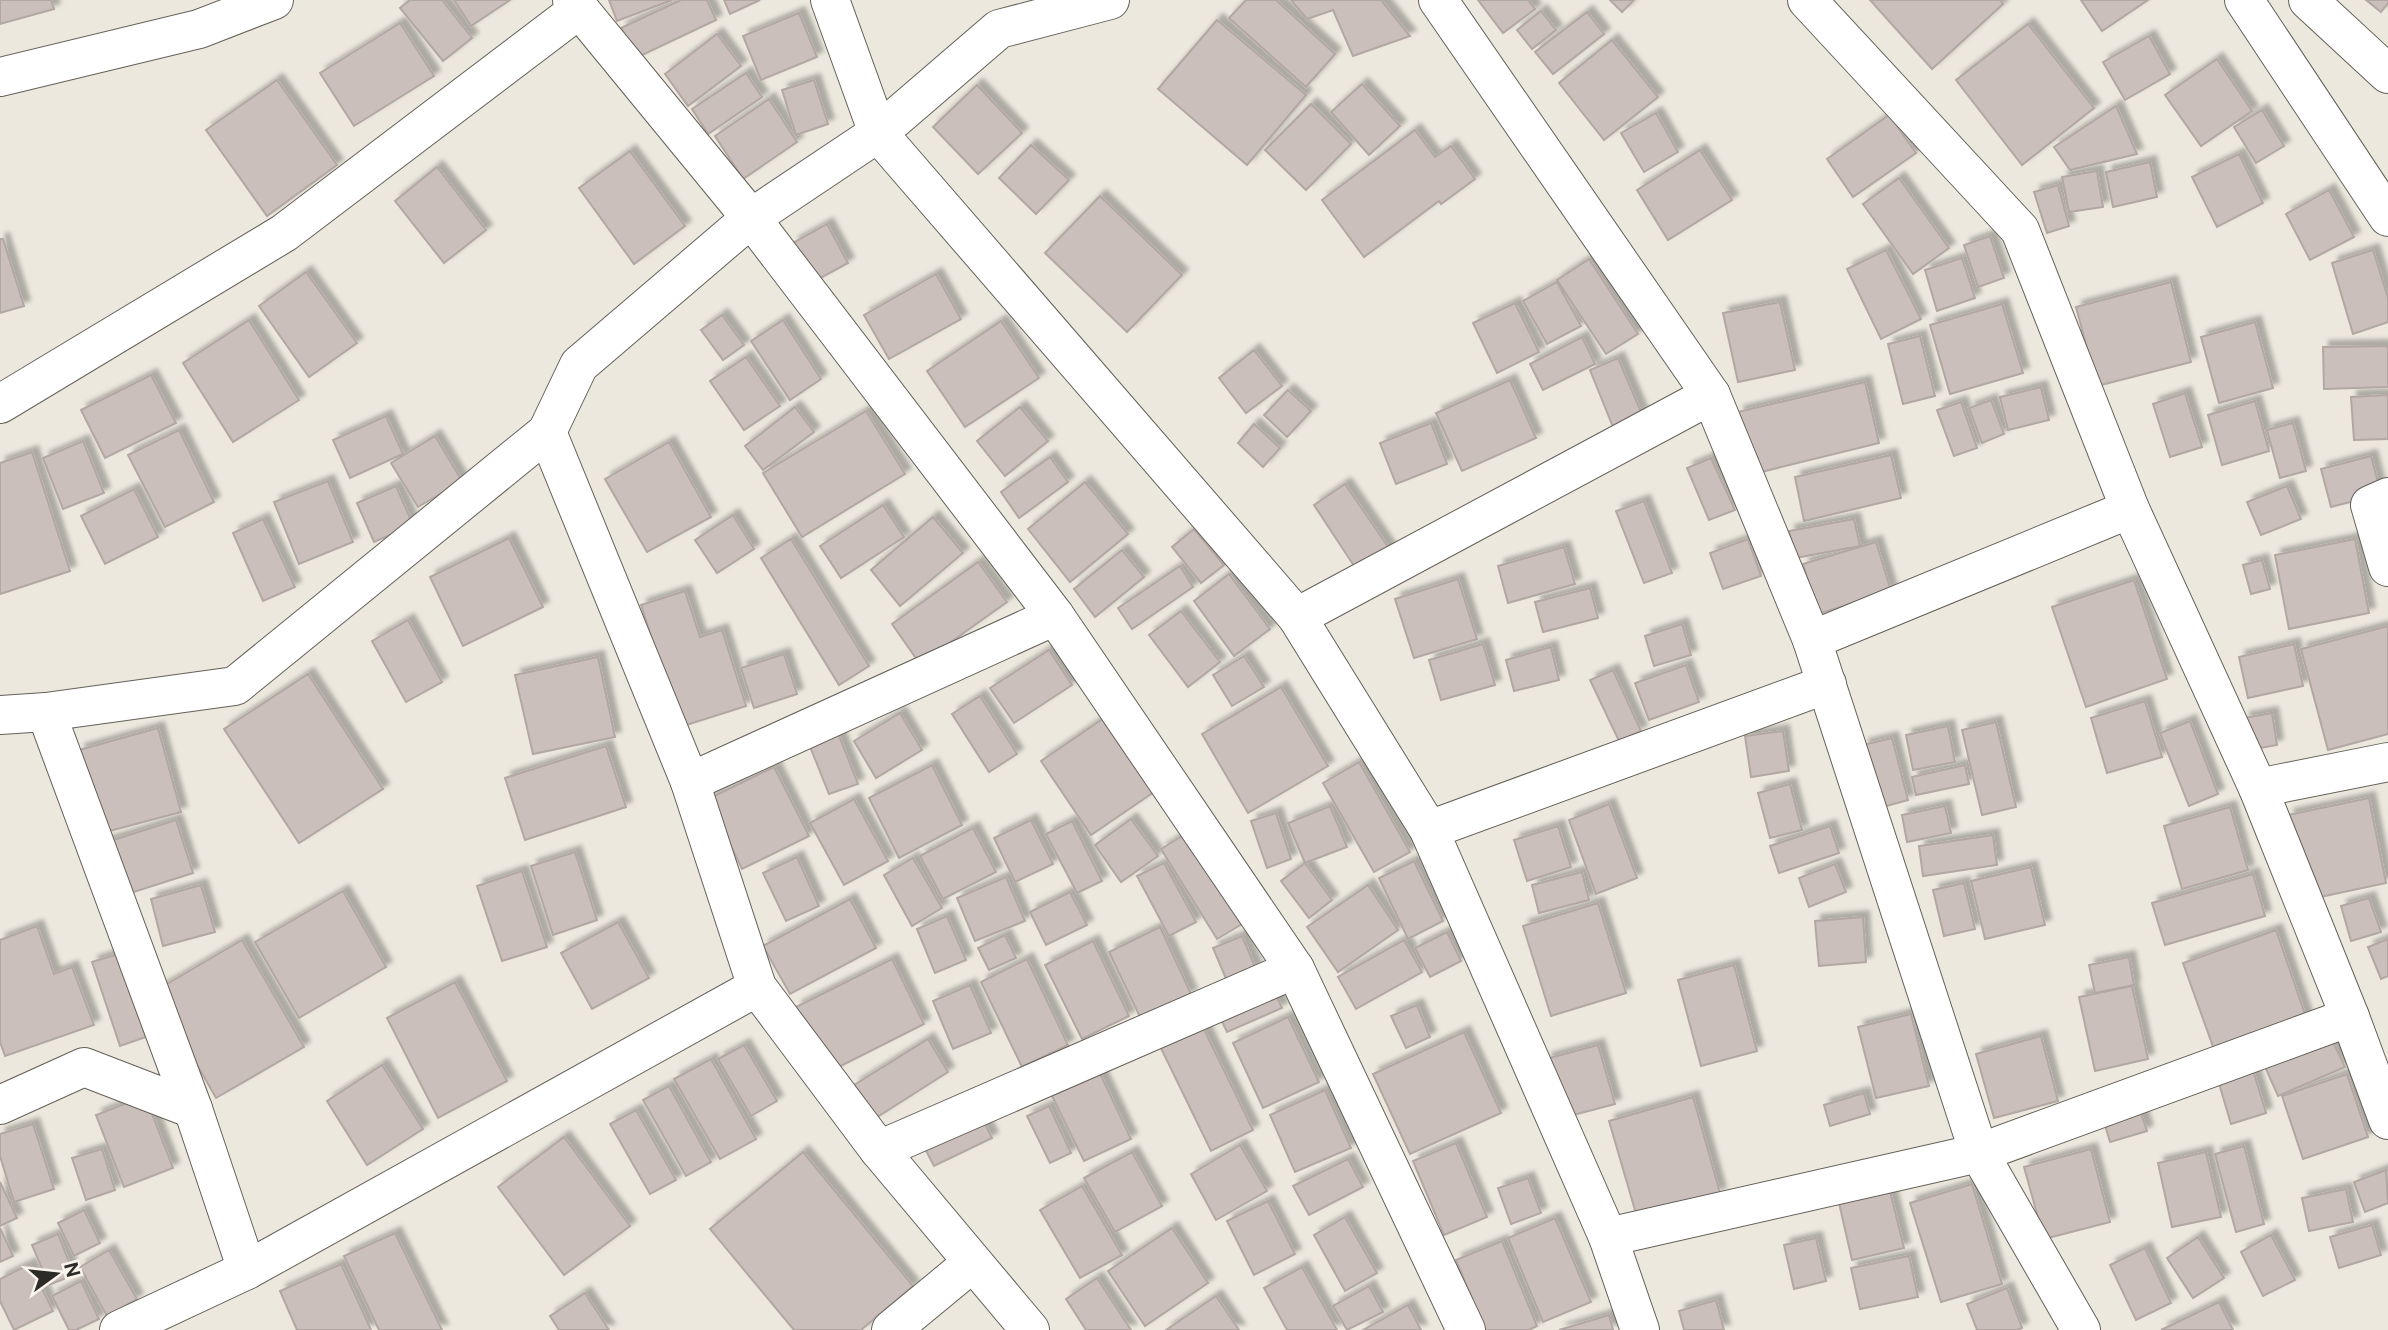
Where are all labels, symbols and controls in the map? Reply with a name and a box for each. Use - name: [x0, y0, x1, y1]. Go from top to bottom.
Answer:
- north arrow: [21, 1239, 91, 1309]
- text: N: [60, 1260, 85, 1280]

